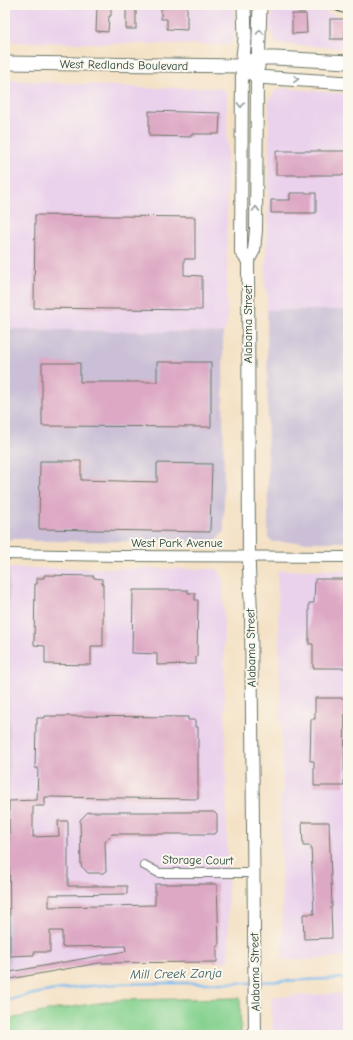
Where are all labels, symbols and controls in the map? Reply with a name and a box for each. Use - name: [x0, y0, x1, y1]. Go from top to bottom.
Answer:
- one-way arrow: [255, 29, 264, 35]
- street label: West Redlands Boulevard: [60, 57, 188, 73]
- one-way arrow: [293, 74, 299, 83]
- one-way arrow: [237, 102, 245, 108]
- one-way arrow: [252, 206, 260, 212]
- street label: Alabama Street: [241, 284, 255, 363]
- street label: West Park Avenue: [131, 536, 223, 550]
- street label: Alabama Street: [243, 608, 259, 687]
- street label: Storage Court: [162, 852, 234, 868]
- street label: Alabama Street: [247, 932, 263, 1011]
- water label: Mill Creek Zanja: [129, 965, 222, 982]

